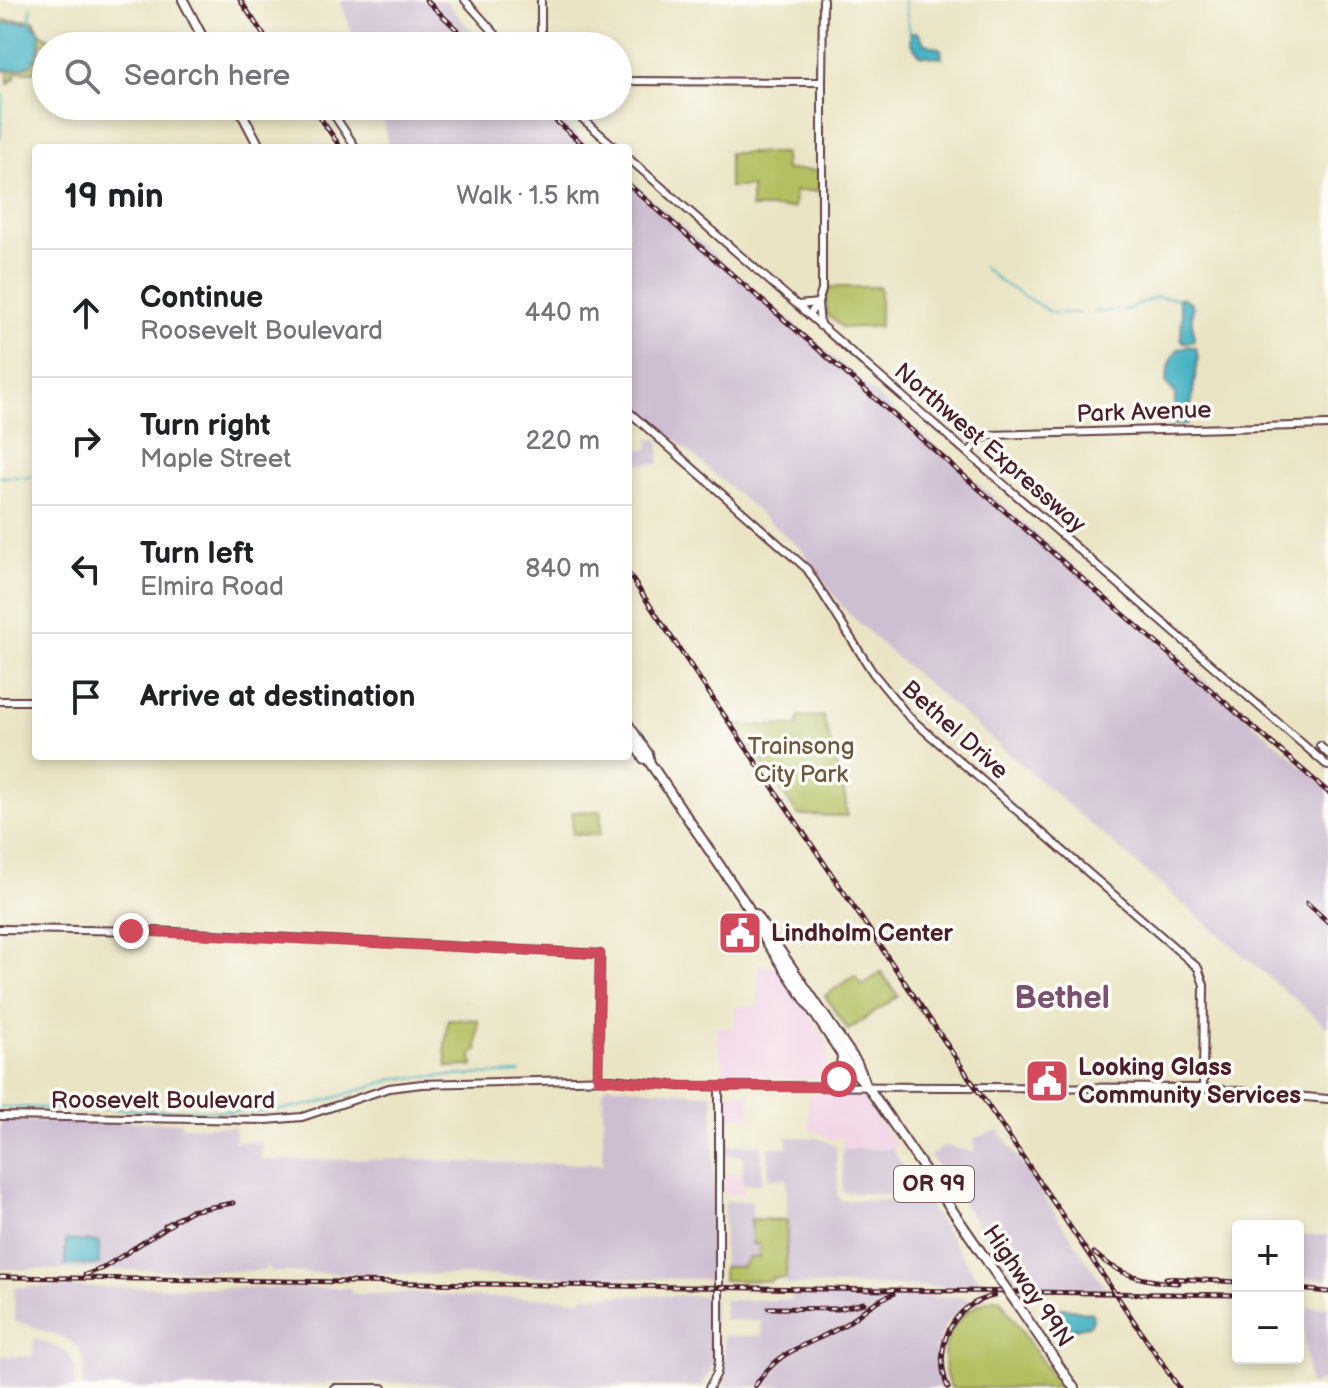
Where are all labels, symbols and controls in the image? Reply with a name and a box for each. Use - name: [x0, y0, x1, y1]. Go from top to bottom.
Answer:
- search box: [32, 32, 632, 120]
- icon: search: [60, 54, 104, 98]
- text: Search here: [124, 58, 290, 94]
- text: 19 min: [64, 176, 164, 217]
- text: Walk · 1.5 km: [456, 181, 600, 212]
- text: Continue: [140, 280, 263, 316]
- icon: ahead: [64, 291, 108, 335]
- text: 440 m: [524, 298, 600, 329]
- text: Roosevelt Boulevard: [140, 316, 383, 347]
- street label: Northwest Expressway: [888, 357, 1092, 539]
- street label: Park Avenue: [1076, 395, 1212, 429]
- text: Turn right: [140, 408, 271, 444]
- icon: right: [64, 419, 108, 463]
- text: 220 m: [526, 426, 600, 457]
- text: Maple Street: [140, 444, 291, 475]
- text: Turn left: [140, 536, 254, 572]
- icon: left: [64, 547, 108, 591]
- text: 840 m: [525, 554, 600, 585]
- text: Elmira Road: [140, 572, 284, 603]
- street label: Bethel Drive: [896, 674, 1014, 786]
- icon: arrive: [64, 675, 108, 719]
- text: Arrive at destination: [140, 679, 416, 715]
- park label: Trainsong City Park: [747, 732, 855, 789]
- public building icon: Lindholm Center: [716, 909, 764, 957]
- route end: [113, 913, 149, 949]
- place label: Lindholm Center: [771, 919, 954, 948]
- district label: Bethel: [1014, 979, 1110, 1018]
- place label: Looking Glass Community Services: [1078, 1053, 1301, 1110]
- public building icon: Looking Glass Community Services: [1023, 1057, 1071, 1105]
- route start: [821, 1061, 857, 1097]
- street label: Roosevelt Boulevard: [51, 1086, 275, 1115]
- road number: OR 99: [894, 1166, 974, 1202]
- street label: Highway 99N: [977, 1219, 1079, 1353]
- map controls: [1232, 1220, 1304, 1364]
- button: +: [1232, 1220, 1304, 1292]
- button: −: [1232, 1292, 1304, 1364]

